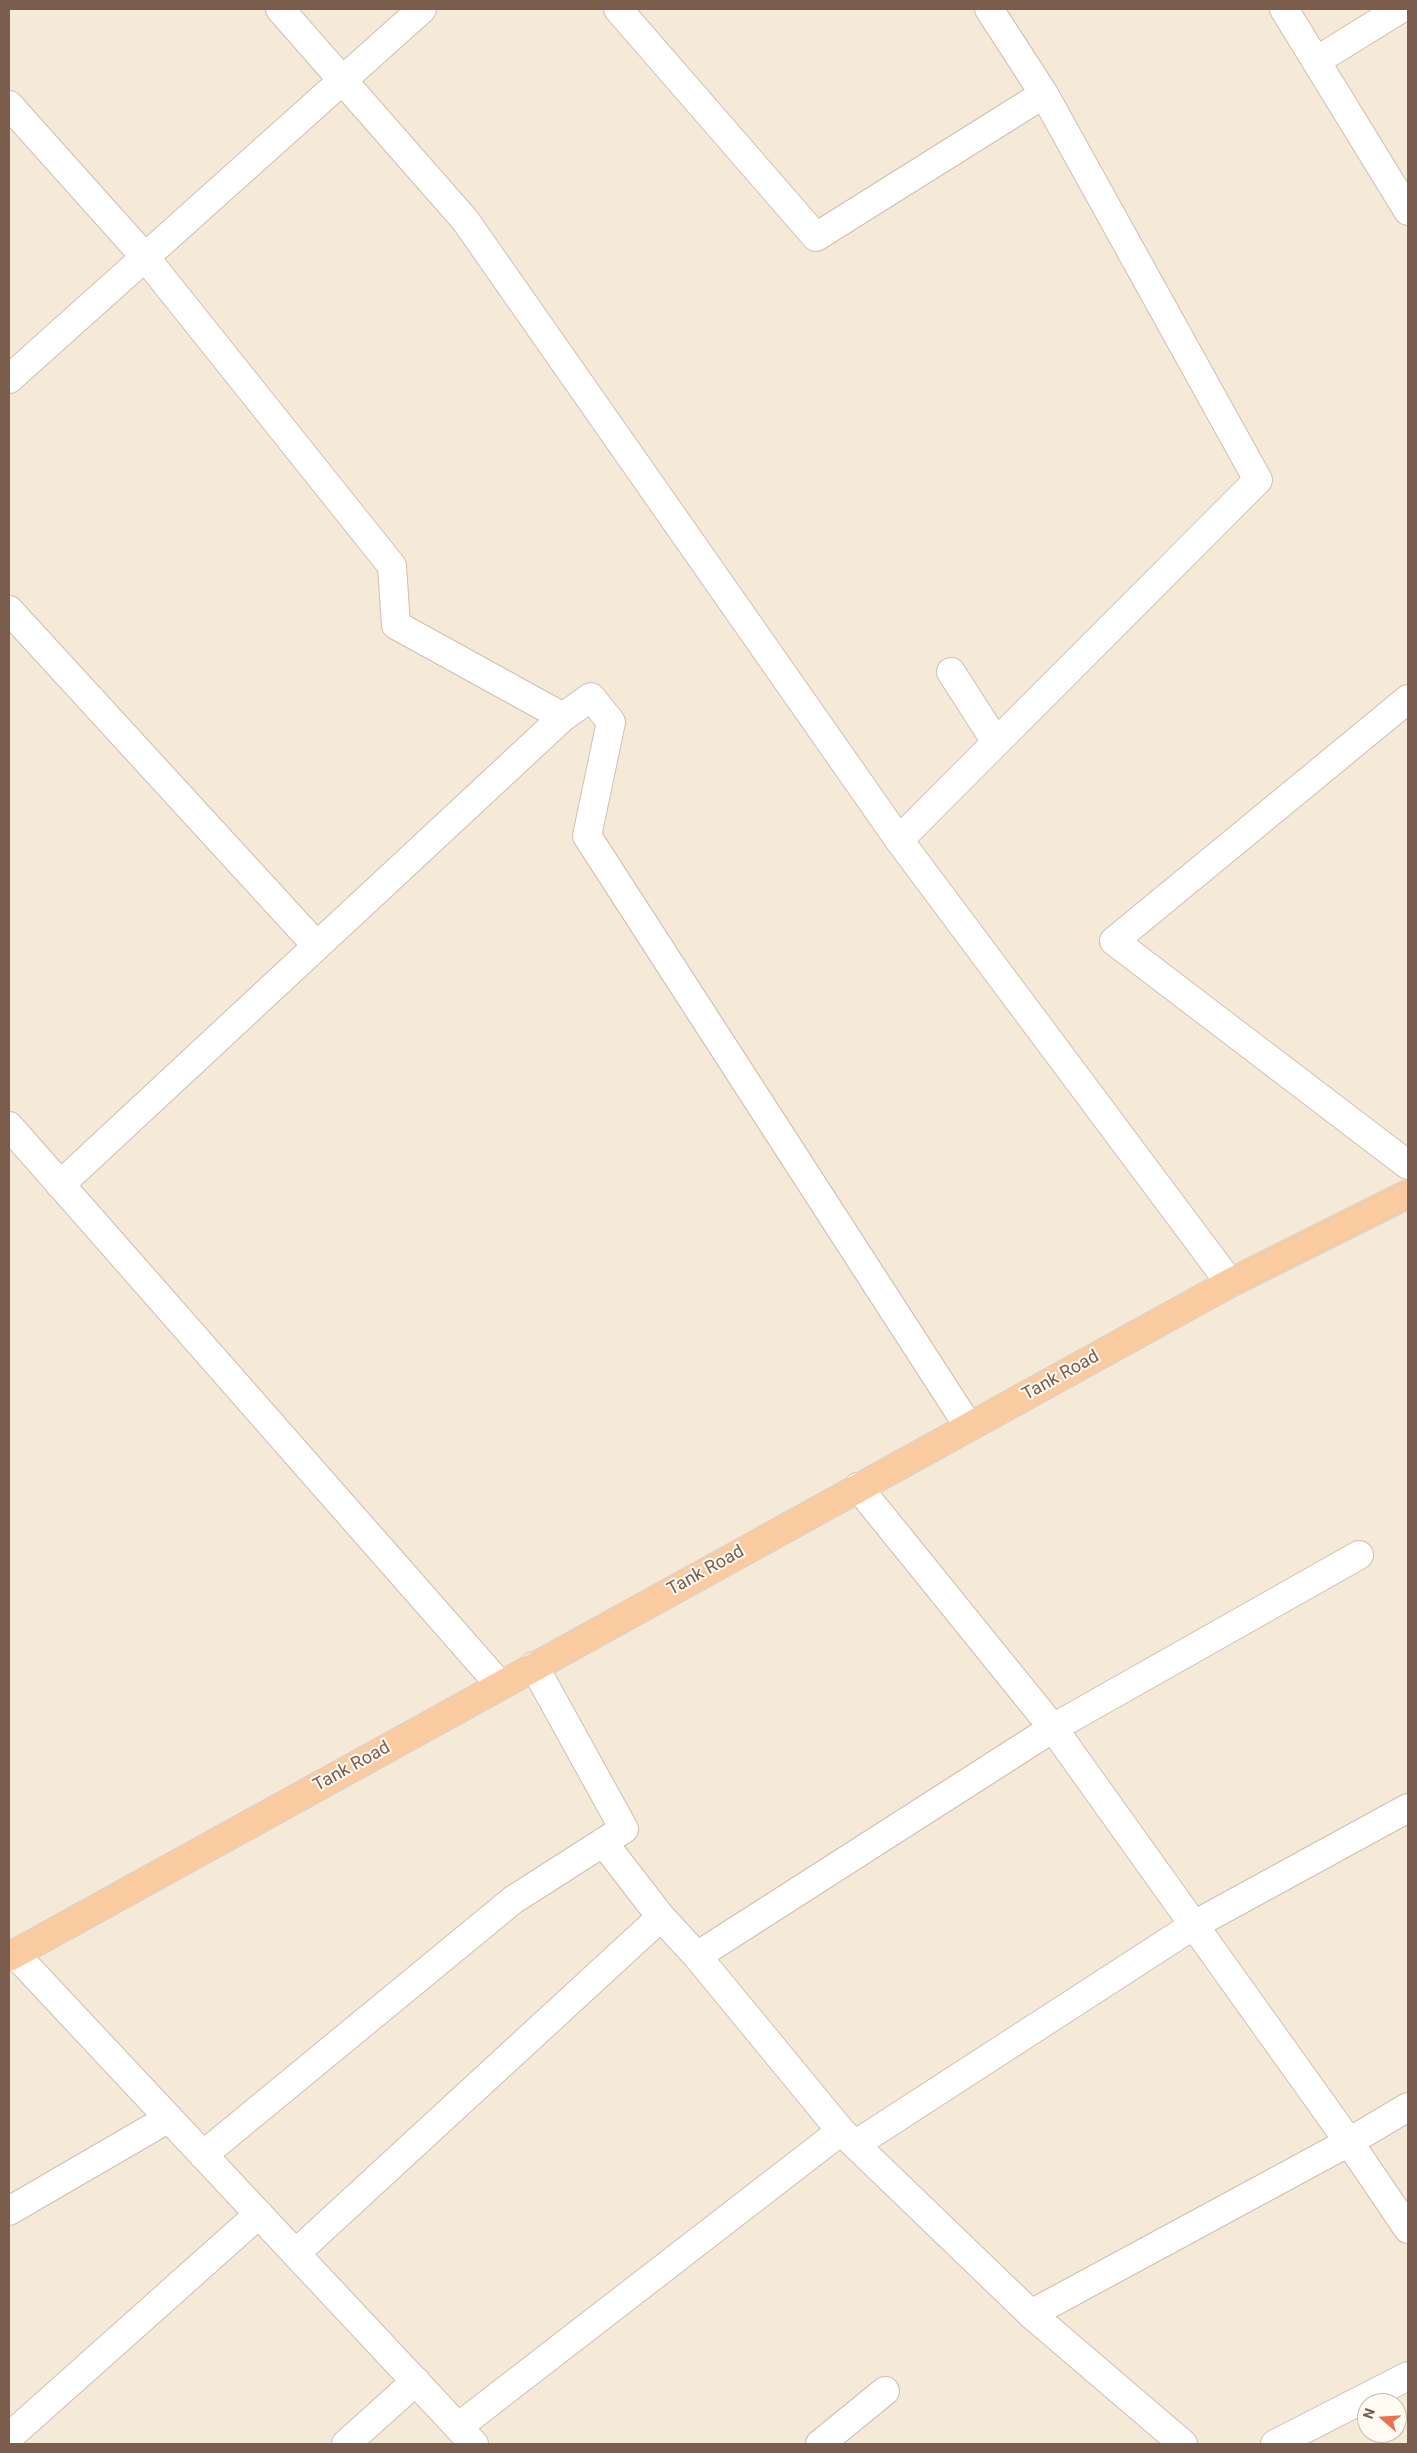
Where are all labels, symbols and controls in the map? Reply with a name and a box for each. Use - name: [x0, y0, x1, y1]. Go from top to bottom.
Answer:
- street label: Tank Road: [1019, 1346, 1103, 1406]
- street label: Tank Road: [664, 1541, 748, 1601]
- street label: Tank Road: [310, 1737, 394, 1797]
- north arrow: [1357, 2393, 1407, 2443]
- text: N: [1360, 2406, 1378, 2421]

